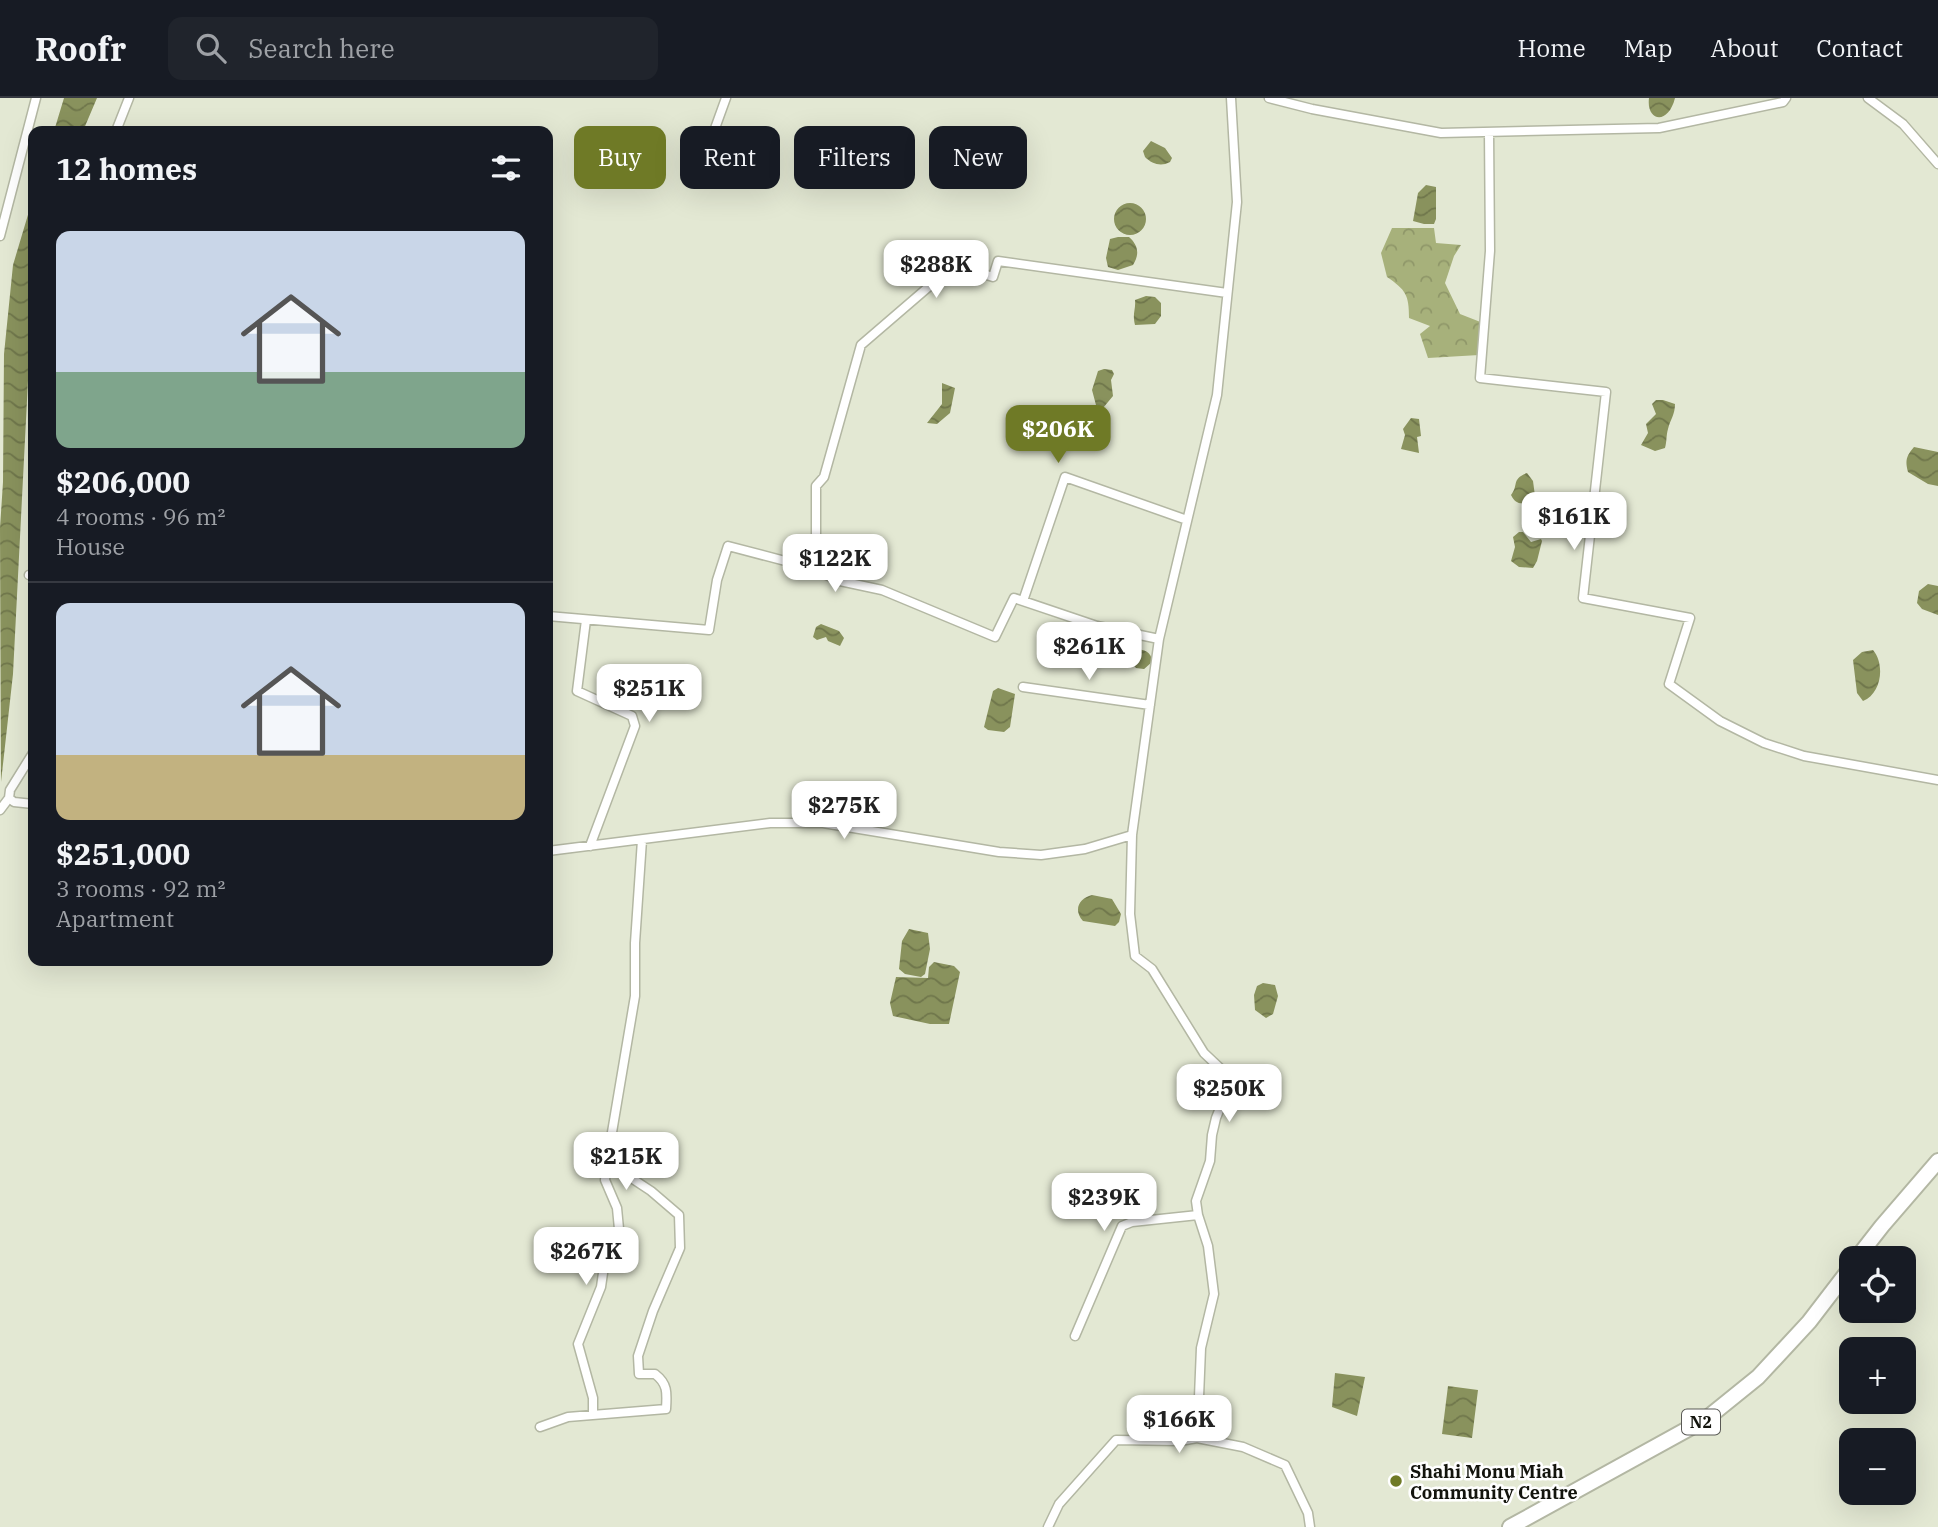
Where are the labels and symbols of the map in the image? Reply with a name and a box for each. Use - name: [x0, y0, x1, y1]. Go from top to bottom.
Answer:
- pin: $288K: [887, 240, 985, 300]
- pin: $206K: [1009, 406, 1107, 465]
- pin: $161K: [1525, 492, 1623, 552]
- pin: $122K: [786, 534, 884, 594]
- pin: $261K: [1040, 622, 1138, 682]
- pin: $251K: [600, 664, 698, 724]
- pin: $275K: [795, 782, 893, 841]
- pin: $250K: [1180, 1065, 1278, 1124]
- pin: $215K: [577, 1132, 675, 1192]
- pin: $239K: [1055, 1174, 1153, 1233]
- pin: $267K: [537, 1228, 635, 1287]
- pin: $166K: [1130, 1396, 1228, 1455]
- road number: N2: [1682, 1410, 1720, 1434]
- place label: Shahi Monu Miah Community Centre: [1410, 1460, 1578, 1504]
- marker: Shahi Monu Miah Community Centre: [1388, 1473, 1404, 1489]

